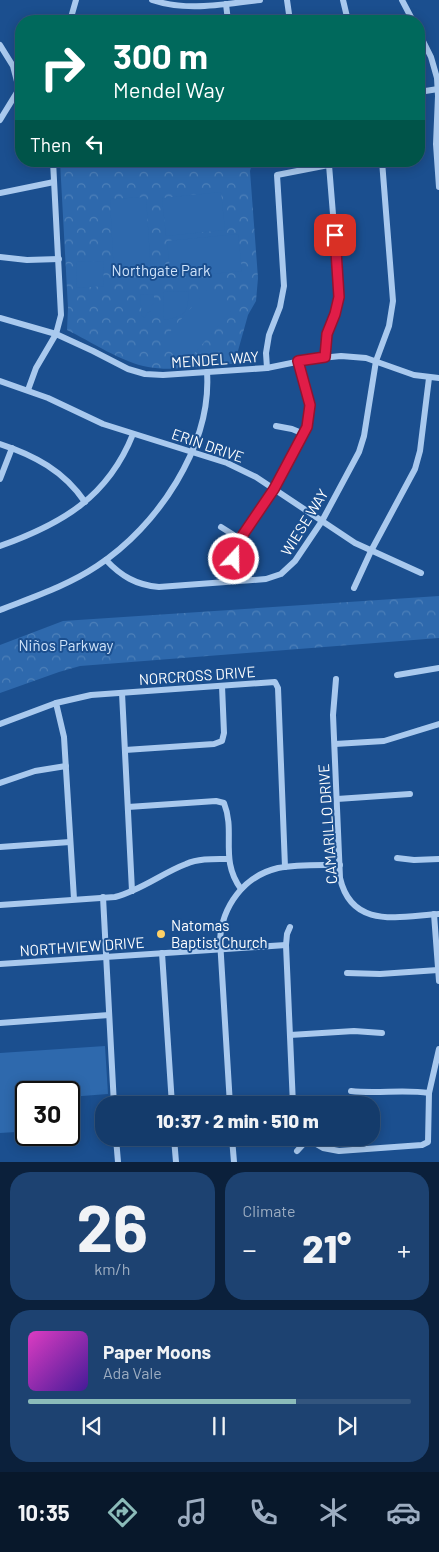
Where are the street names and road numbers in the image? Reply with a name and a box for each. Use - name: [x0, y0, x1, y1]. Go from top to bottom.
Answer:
- street label: MENDEL WAY: [171, 347, 259, 371]
- street label: ERIN DRIVE: [169, 424, 247, 466]
- street label: WIESE WAY: [276, 485, 332, 559]
- street label: NORCROSS DRIVE: [138, 662, 256, 688]
- street label: CAMARILLO DRIVE: [314, 763, 340, 885]
- street label: NORTHVIEW DRIVE: [19, 933, 145, 959]

